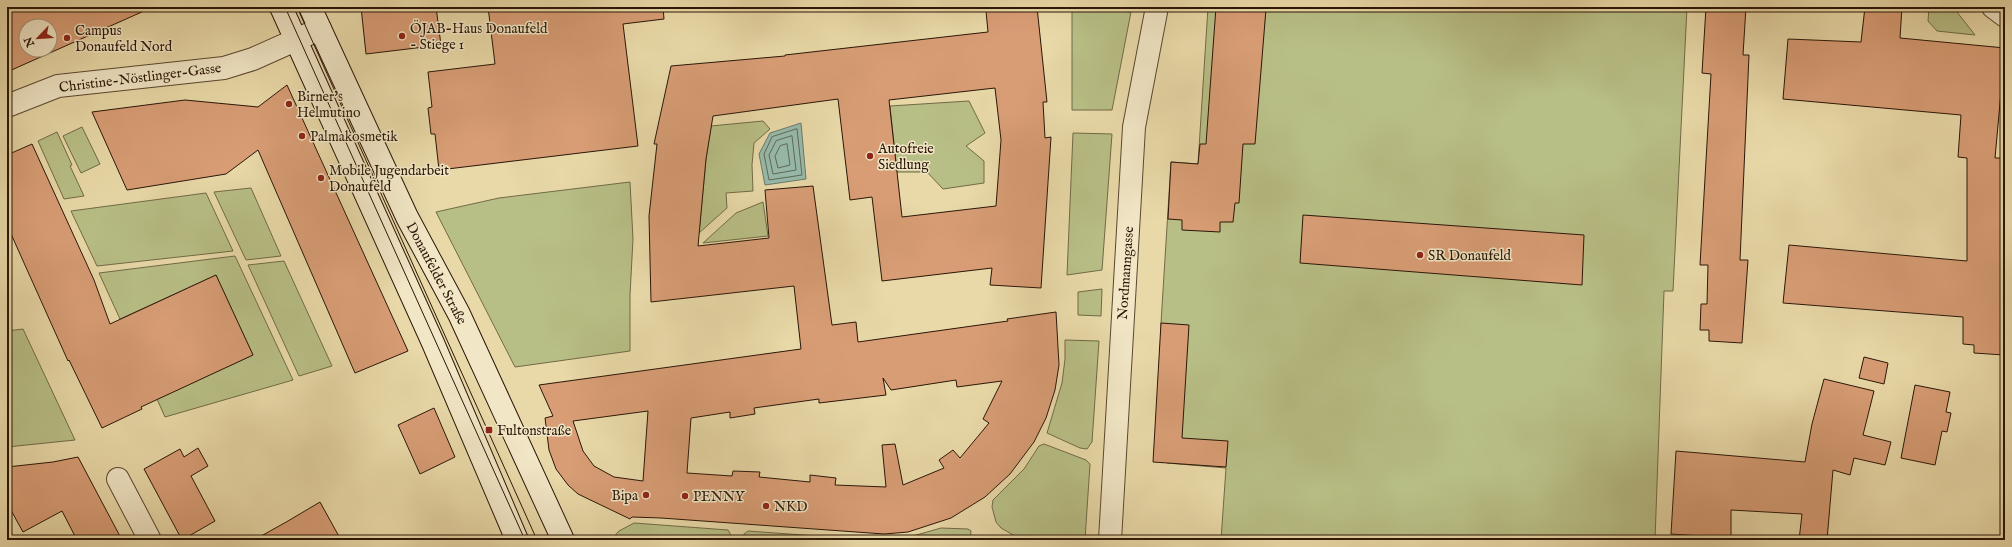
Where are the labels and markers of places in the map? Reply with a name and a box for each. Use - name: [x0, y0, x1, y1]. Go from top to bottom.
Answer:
- place label: ÖJAB-Haus Donaufeld - Stiege 1: [410, 19, 548, 54]
- place label: Campus Donaufeld Nord: [75, 22, 173, 56]
- marker: ÖJAB-Haus Donaufeld - Stiege 1: [397, 31, 407, 41]
- marker: Campus Donaufeld Nord: [62, 33, 72, 43]
- place label: Birner's Helmutino: [297, 88, 361, 122]
- marker: Birner's Helmutino: [284, 99, 294, 109]
- place label: Palmakosmetik: [310, 128, 398, 146]
- marker: Palmakosmetik: [297, 131, 307, 141]
- place label: Autofreie Siedlung: [877, 140, 934, 174]
- marker: Autofreie Siedlung: [865, 151, 875, 161]
- place label: Mobile Jugendarbeit Donaufeld: [329, 162, 449, 196]
- marker: Mobile Jugendarbeit Donaufeld: [316, 173, 326, 183]
- place label: SR Donaufeld: [1428, 247, 1512, 265]
- marker: SR Donaufeld: [1415, 250, 1425, 260]
- place label: Fultonstraße: [497, 422, 572, 440]
- marker: Fultonstraße: [484, 425, 494, 435]
- place label: Bipa: [611, 487, 639, 505]
- place label: PENNY: [693, 488, 746, 506]
- marker: Bipa: [641, 490, 651, 500]
- marker: PENNY: [680, 491, 690, 501]
- place label: NKD: [774, 498, 807, 516]
- marker: NKD: [761, 501, 771, 511]

